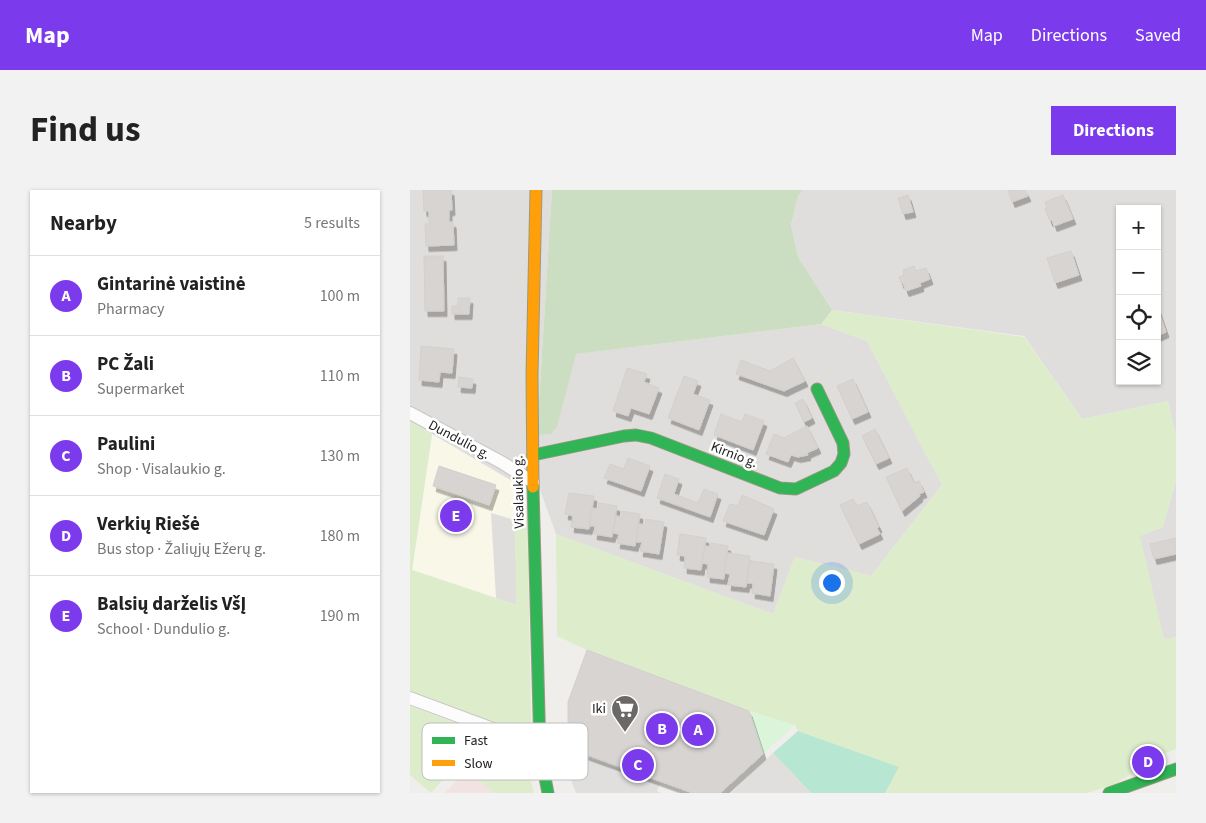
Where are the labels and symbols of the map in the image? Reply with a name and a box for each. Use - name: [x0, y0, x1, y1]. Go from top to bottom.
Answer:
- street label: Dundulio g.: [425, 415, 493, 465]
- street label: Kirnio g.: [708, 437, 760, 473]
- street label: Visalaukio g.: [508, 455, 530, 529]
- pin: E: [440, 497, 472, 535]
- your location: [819, 570, 845, 596]
- supermarket icon: Iki: [610, 694, 640, 733]
- place label: Iki: [592, 699, 606, 719]
- pin: B: [646, 710, 678, 748]
- pin: A: [682, 711, 714, 749]
- legend: [422, 723, 588, 780]
- text: Fast: [464, 731, 488, 751]
- pin: D: [1132, 743, 1164, 781]
- pin: C: [622, 746, 654, 784]
- text: Slow: [464, 754, 493, 774]

